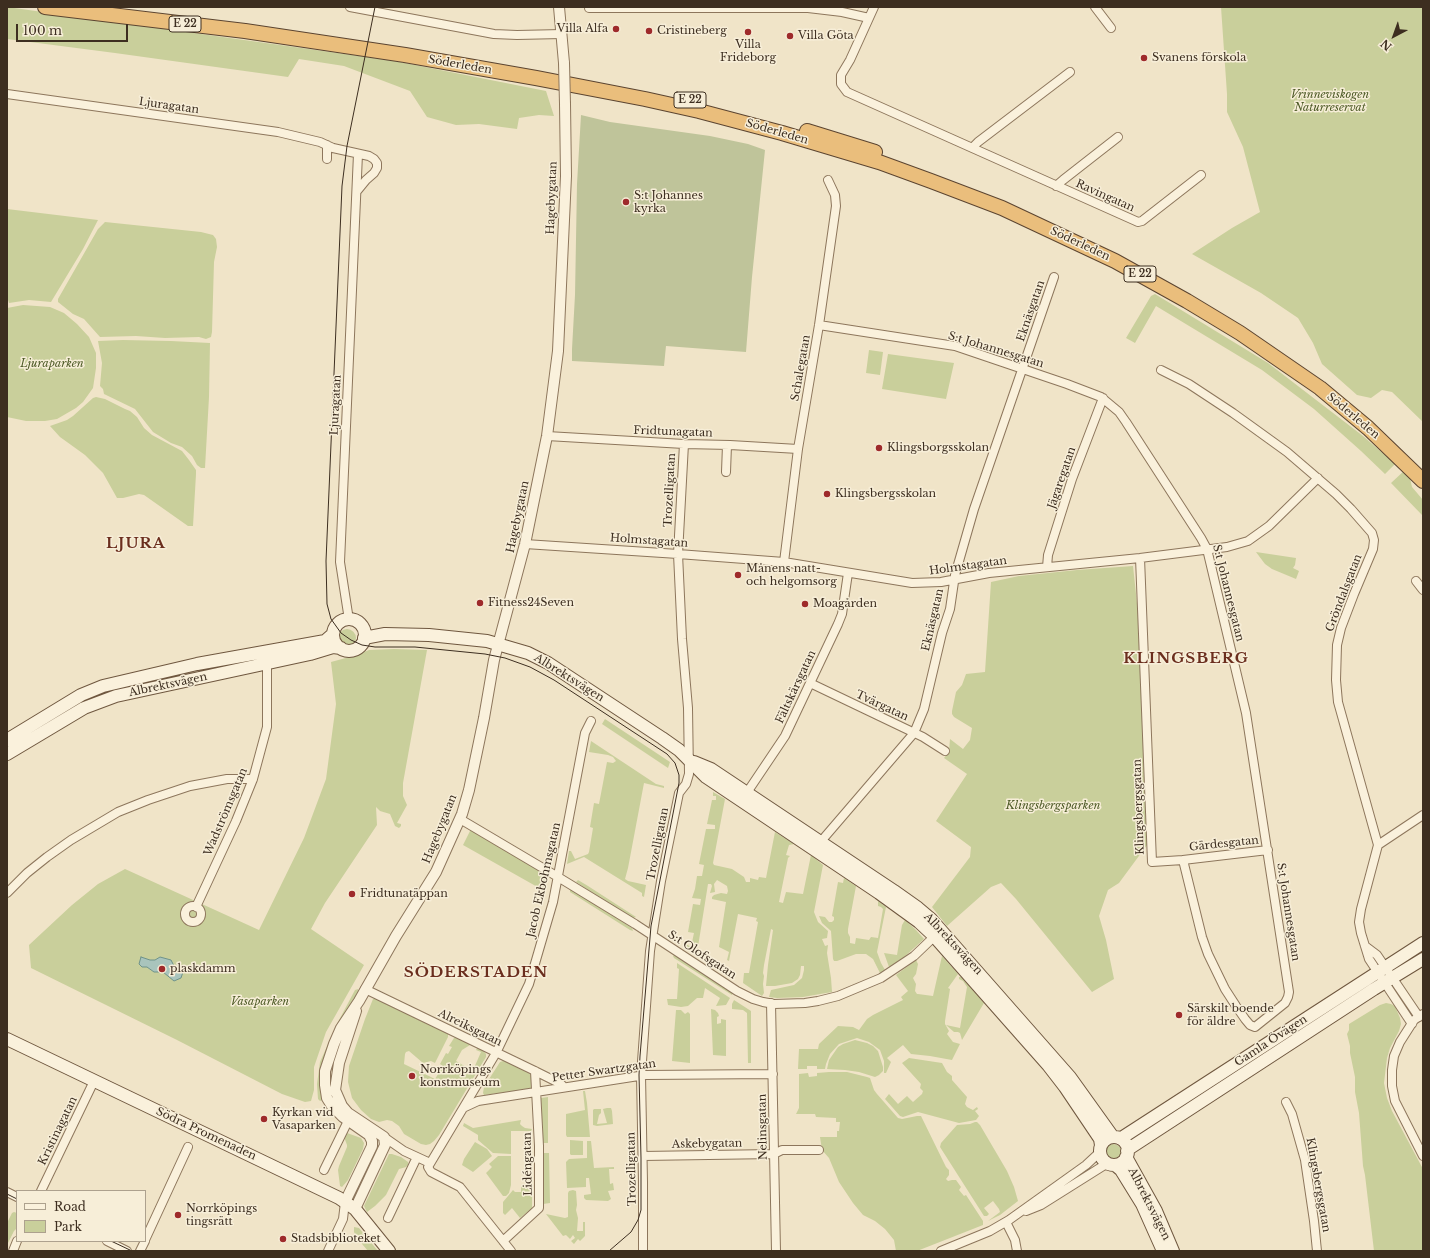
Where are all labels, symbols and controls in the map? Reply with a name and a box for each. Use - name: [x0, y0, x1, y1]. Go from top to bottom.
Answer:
- scale bar: [18, 16, 130, 42]
- road number: E 22: [169, 16, 201, 32]
- north arrow: [1374, 16, 1414, 56]
- place label: Villa Alfa: [557, 22, 608, 36]
- text: 100 m: [23, 23, 62, 38]
- marker: Villa Alfa: [611, 24, 621, 34]
- place label: Cristineberg: [657, 24, 727, 38]
- marker: Cristineberg: [644, 26, 654, 36]
- marker: Villa Frideborg: [743, 27, 753, 37]
- place label: Villa Göta: [798, 29, 854, 43]
- marker: Villa Göta: [785, 31, 795, 41]
- text: N: [1378, 36, 1395, 54]
- place label: Villa Frideborg: [720, 38, 776, 64]
- place label: Svanens förskola: [1152, 51, 1246, 65]
- street label: Söderleden: [427, 53, 493, 77]
- marker: Svanens förskola: [1139, 53, 1149, 63]
- park label: Vrinneviskogen Naturreservat: [1291, 88, 1369, 114]
- road number: E 22: [674, 92, 706, 108]
- street label: Ljuragatan: [138, 95, 200, 117]
- street label: Söderleden: [744, 117, 810, 147]
- street label: Hagebygatan: [544, 161, 560, 235]
- street label: Ravingatan: [1073, 177, 1137, 215]
- place label: S:t Johannes kyrka: [634, 189, 703, 215]
- marker: S:t Johannes kyrka: [621, 197, 631, 207]
- street label: Söderleden: [1048, 224, 1112, 264]
- road number: E 22: [1124, 266, 1156, 282]
- street label: Eknäsgatan: [1014, 279, 1048, 343]
- street label: S:t Johannesgatan: [947, 329, 1045, 371]
- street label: Schalegatan: [789, 334, 813, 402]
- park label: Ljuraparken: [20, 357, 84, 371]
- street label: Ljuragatan: [328, 374, 344, 436]
- street label: Söderleden: [1324, 390, 1382, 442]
- street label: Fridtunagatan: [633, 424, 713, 440]
- place label: Klingsborgsskolan: [887, 441, 989, 455]
- marker: Klingsborgsskolan: [874, 443, 884, 453]
- street label: Jägaregatan: [1045, 445, 1079, 511]
- street label: Trozelligatan: [661, 453, 679, 527]
- street label: Hagebygatan: [504, 480, 532, 554]
- place label: Klingsbergsskolan: [835, 487, 936, 501]
- marker: Klingsbergsskolan: [822, 489, 832, 499]
- street label: Holmstagatan: [610, 532, 688, 550]
- district label: LJURA: [106, 535, 166, 553]
- street label: S:t Johannesgatan: [1210, 543, 1246, 643]
- street label: Gröndalsgatan: [1323, 552, 1365, 634]
- street label: Holmstagatan: [928, 554, 1008, 578]
- place label: Månens natt- och helgomsorg: [746, 562, 837, 588]
- marker: Månens natt- och helgomsorg: [733, 570, 743, 580]
- street label: Eknäsgatan: [919, 587, 947, 653]
- place label: Fitness24Seven: [488, 596, 574, 610]
- place label: Moagården: [813, 597, 877, 611]
- marker: Fitness24Seven: [475, 598, 485, 608]
- marker: Moagården: [800, 599, 810, 609]
- street label: Fältskärsgatan: [773, 648, 819, 726]
- district label: KLINGSBERG: [1123, 650, 1249, 668]
- street label: Albrektsvägen: [532, 651, 606, 705]
- street label: Albrektsvägen: [128, 670, 208, 700]
- street label: Tvärgatan: [854, 688, 910, 724]
- street label: Klingsbergsgatan: [1131, 759, 1147, 855]
- street label: Wadströmsgatan: [202, 766, 250, 858]
- street label: Hagebygatan: [420, 792, 460, 866]
- park label: Klingsbergsparken: [1006, 799, 1100, 813]
- street label: Trozelligatan: [644, 806, 672, 882]
- street label: Jacob Ekbohmsgatan: [524, 821, 564, 939]
- street label: Gärdesgatan: [1188, 834, 1260, 854]
- street label: S:t Johannesgatan: [1274, 862, 1302, 962]
- place label: Fridtunatäppan: [360, 887, 448, 901]
- marker: Fridtunatäppan: [347, 889, 357, 899]
- street label: Albrektsvägen: [921, 910, 985, 978]
- street label: S:t Olofsgatan: [665, 928, 739, 982]
- place label: plaskdamm: [170, 962, 236, 976]
- marker: plaskdamm: [157, 964, 167, 974]
- district label: SÖDERSTADEN: [404, 964, 548, 982]
- park label: Vasaparken: [231, 995, 289, 1009]
- place label: Särskilt boende för äldre: [1187, 1002, 1274, 1028]
- street label: Alreiksgatan: [436, 1007, 504, 1049]
- marker: Särskilt boende för äldre: [1174, 1010, 1184, 1020]
- street label: Gamla Övägen: [1232, 1013, 1310, 1069]
- street label: Petter Swartzgatan: [551, 1057, 657, 1085]
- place label: Norrköpings konstmuseum: [420, 1063, 500, 1089]
- marker: Norrköpings konstmuseum: [407, 1071, 417, 1081]
- street label: Nelinsgatan: [756, 1094, 770, 1160]
- street label: Kristinagatan: [36, 1095, 80, 1167]
- street label: Södra Promenaden: [154, 1105, 258, 1163]
- place label: Kyrkan vid Vasaparken: [272, 1106, 336, 1132]
- marker: Kyrkan vid Vasaparken: [259, 1114, 269, 1124]
- street label: Lidéngatan: [521, 1132, 535, 1196]
- street label: Trozelligatan: [625, 1132, 639, 1206]
- street label: Askebygatan: [672, 1137, 742, 1151]
- street label: Klingsbergsgatan: [1303, 1137, 1333, 1233]
- street label: Albrektsvägen: [1125, 1166, 1173, 1242]
- legend: [16, 1190, 146, 1242]
- text: Road: [54, 1199, 86, 1214]
- place label: Norrköpings tingsrätt: [186, 1202, 257, 1228]
- marker: Norrköpings tingsrätt: [173, 1210, 183, 1220]
- text: Park: [54, 1219, 82, 1234]
- place label: Stadsbiblioteket: [291, 1232, 381, 1246]
- marker: Stadsbiblioteket: [278, 1234, 288, 1244]

